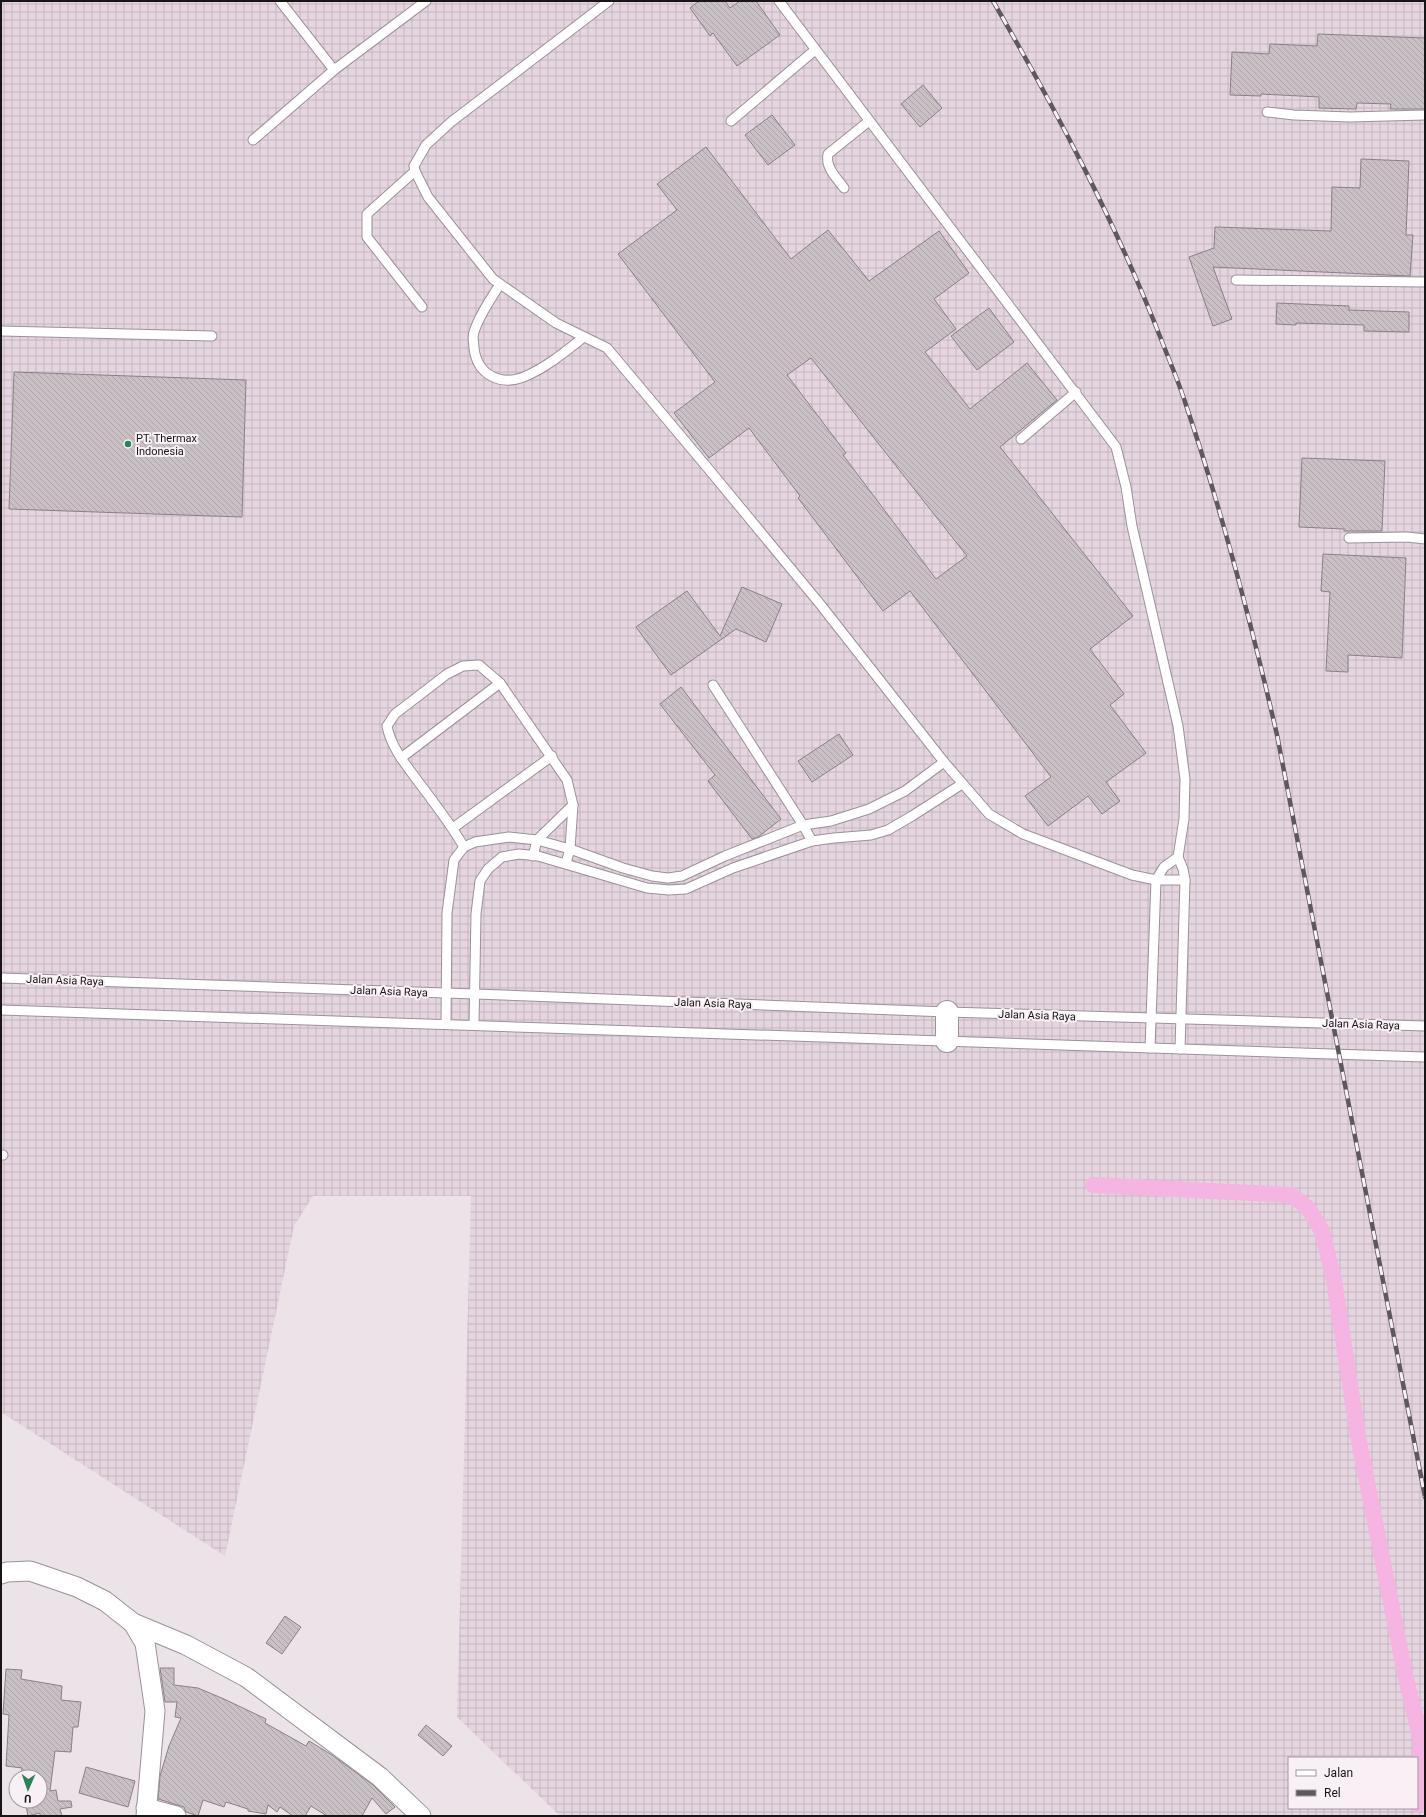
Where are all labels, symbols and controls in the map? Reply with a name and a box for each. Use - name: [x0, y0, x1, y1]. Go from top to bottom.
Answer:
- place label: PT. Thermax Indonesia: [136, 432, 198, 458]
- marker: PT. Thermax Indonesia: [123, 439, 133, 449]
- street label: Jalan Asia Raya: [26, 973, 104, 988]
- street label: Jalan Asia Raya: [350, 984, 428, 999]
- street label: Jalan Asia Raya: [674, 996, 752, 1011]
- street label: Jalan Asia Raya: [998, 1008, 1076, 1023]
- street label: Jalan Asia Raya: [1322, 1017, 1400, 1032]
- legend: [1288, 1757, 1418, 1809]
- text: Jalan: [1324, 1766, 1353, 1780]
- north arrow: [8, 1769, 48, 1809]
- text: Rel: [1324, 1786, 1341, 1800]
- text: U: [24, 1792, 32, 1805]

